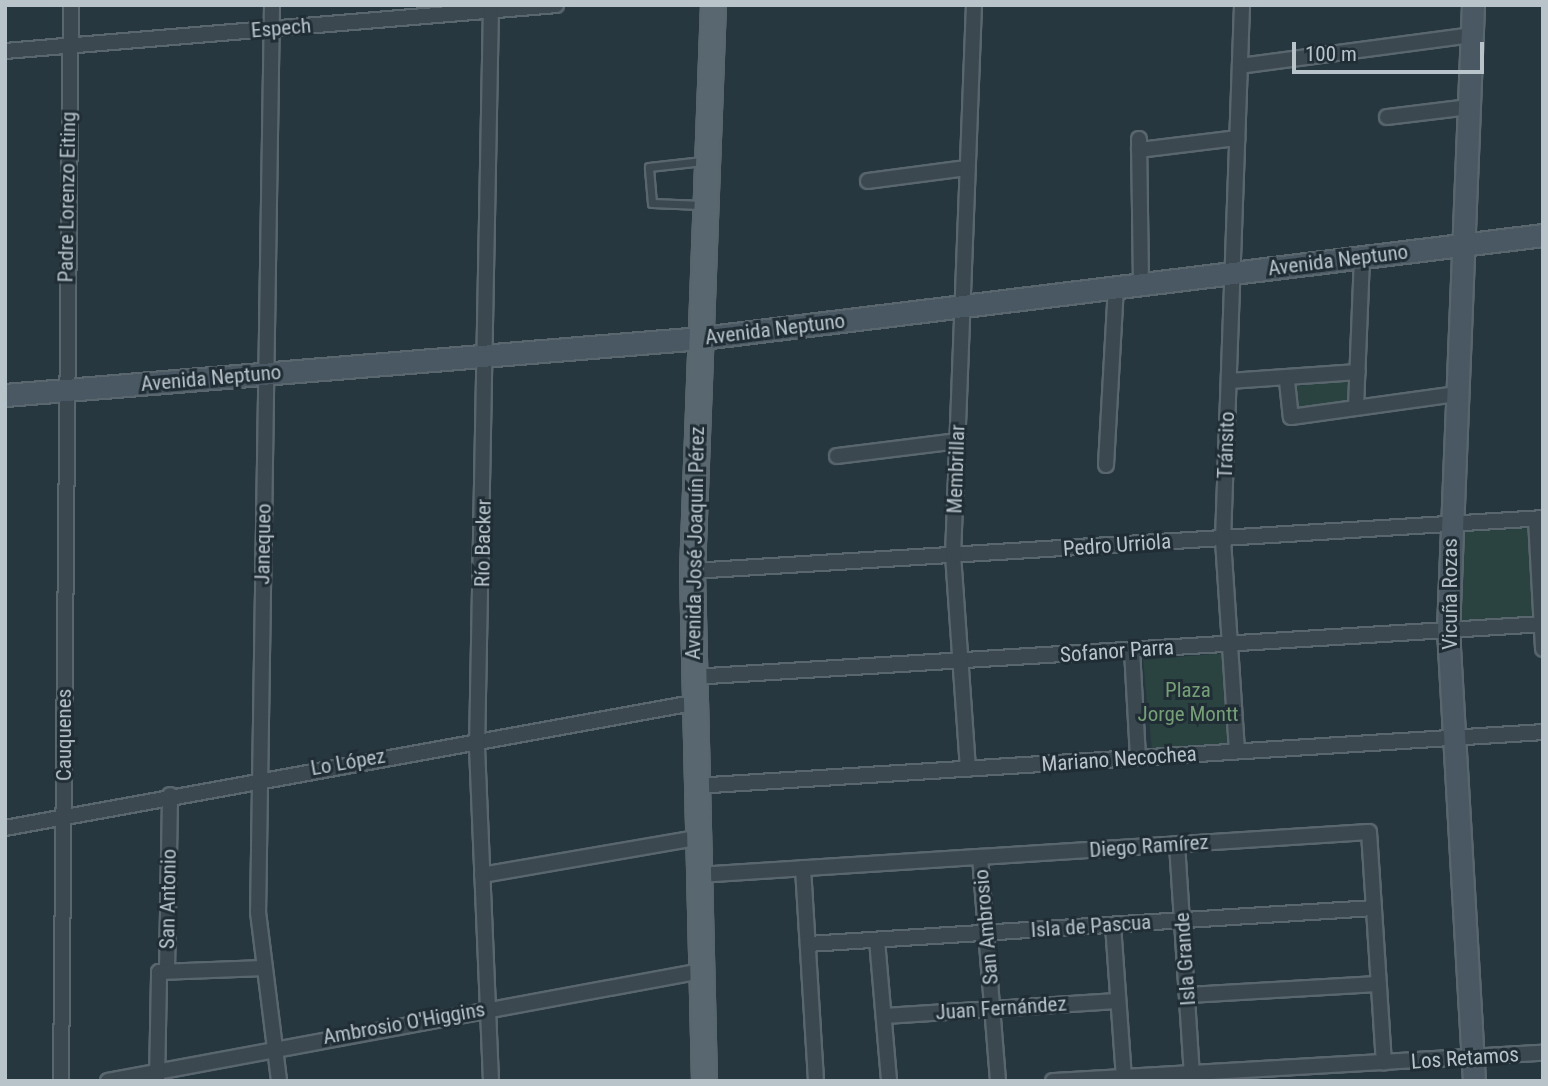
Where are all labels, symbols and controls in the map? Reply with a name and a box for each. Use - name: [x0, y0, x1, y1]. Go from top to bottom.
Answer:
- street label: Espech: [250, 13, 312, 43]
- scale bar: [1296, 28, 1488, 72]
- text: 100 m: [1305, 42, 1357, 66]
- street label: Padre Lorenzo Eiting: [53, 111, 81, 283]
- street label: Avenida Neptuno: [1267, 239, 1409, 281]
- street label: Avenida Neptuno: [704, 308, 846, 350]
- street label: Avenida Neptuno: [140, 359, 282, 397]
- street label: Tránsito: [1212, 411, 1240, 479]
- street label: Membrillar: [942, 424, 970, 514]
- street label: Avenida José Joaquín Pérez: [680, 426, 710, 660]
- street label: Río Backer: [470, 499, 496, 587]
- street label: Janequeo: [250, 503, 276, 585]
- street label: Pedro Urriola: [1062, 529, 1172, 561]
- street label: Vicuña Rozas: [1437, 538, 1463, 650]
- street label: Sofanor Parra: [1059, 634, 1175, 668]
- park label: Plaza Jorge Montt: [1138, 677, 1238, 727]
- street label: Cauquenes: [51, 689, 77, 781]
- street label: Mariano Necochea: [1041, 741, 1197, 777]
- street label: Lo López: [309, 743, 387, 781]
- street label: Diego Ramírez: [1088, 829, 1210, 863]
- street label: San Antonio: [155, 849, 181, 949]
- street label: San Ambrosio: [968, 868, 1004, 986]
- street label: Isla de Pascua: [1030, 909, 1152, 943]
- street label: Isla Grande: [1169, 912, 1201, 1006]
- street label: Juan Fernández: [935, 991, 1067, 1025]
- street label: Ambrosio O'Higgins: [321, 996, 487, 1050]
- street label: Los Retamos: [1410, 1042, 1520, 1074]

